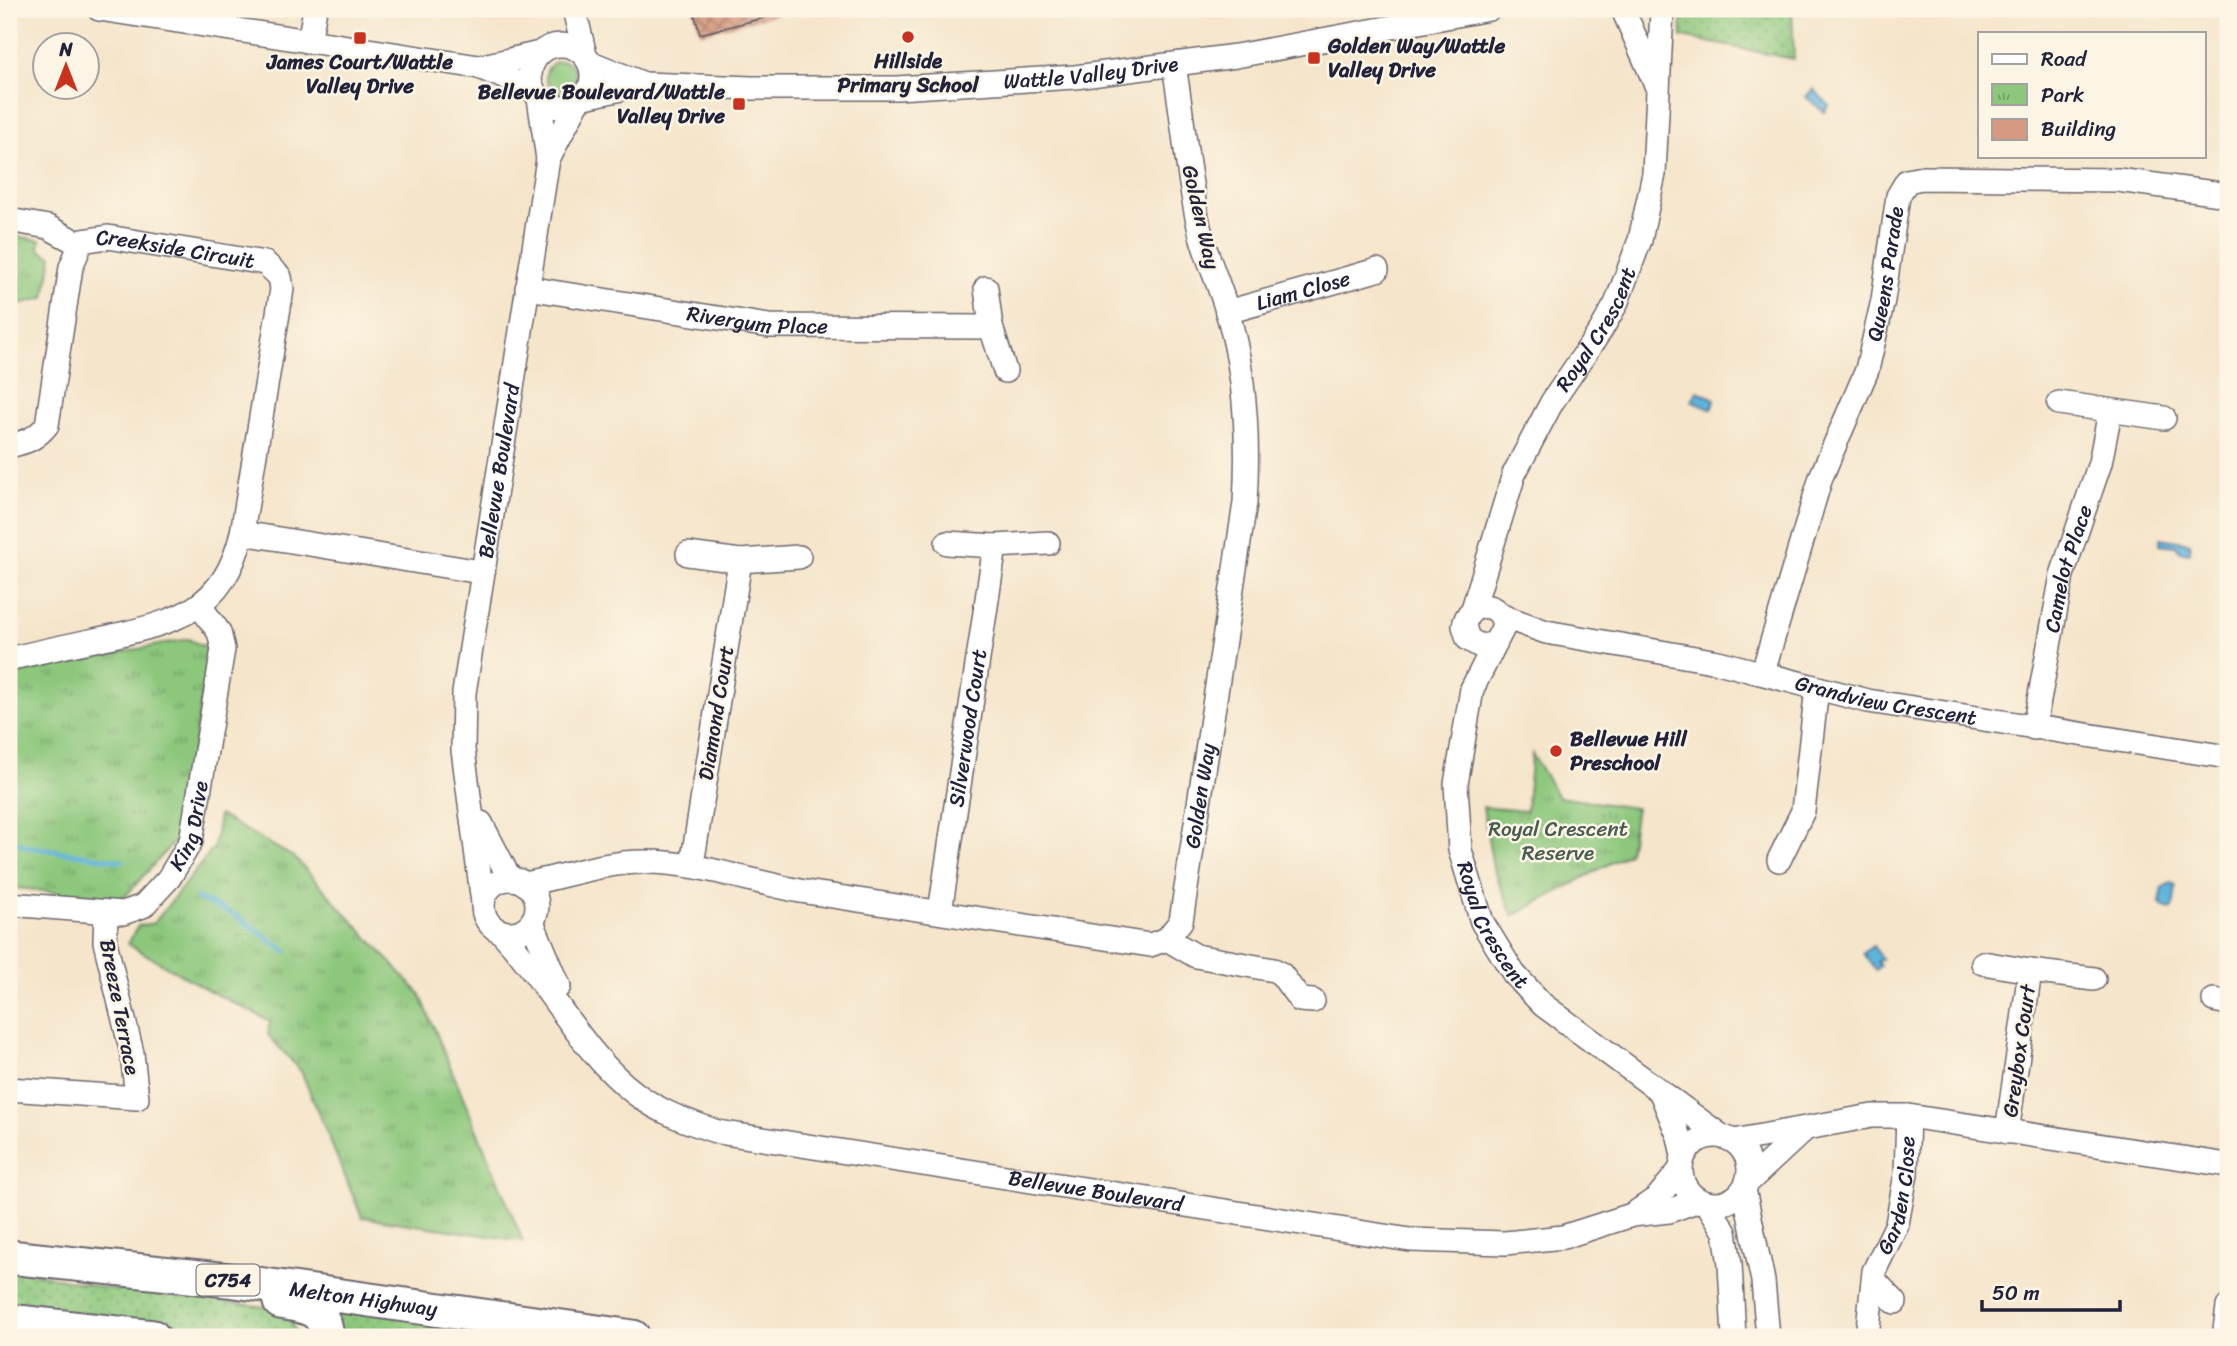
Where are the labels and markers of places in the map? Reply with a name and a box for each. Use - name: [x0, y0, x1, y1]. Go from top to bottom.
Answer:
- place label: Golden Way/Wattle Valley Drive: [1327, 27, 1506, 89]
- marker: Hillside Primary School: [900, 29, 916, 45]
- marker: James Court/Wattle Valley Drive: [352, 30, 368, 46]
- place label: Hillside Primary School: [838, 42, 979, 104]
- place label: James Court/Wattle Valley Drive: [266, 43, 453, 105]
- marker: Golden Way/Wattle Valley Drive: [1306, 50, 1322, 66]
- place label: Bellevue Boulevard/Wattle Valley Drive: [478, 73, 725, 135]
- marker: Bellevue Boulevard/Wattle Valley Drive: [731, 96, 747, 112]
- place label: Bellevue Hill Preschool: [1570, 720, 1688, 782]
- marker: Bellevue Hill Preschool: [1548, 743, 1564, 759]

